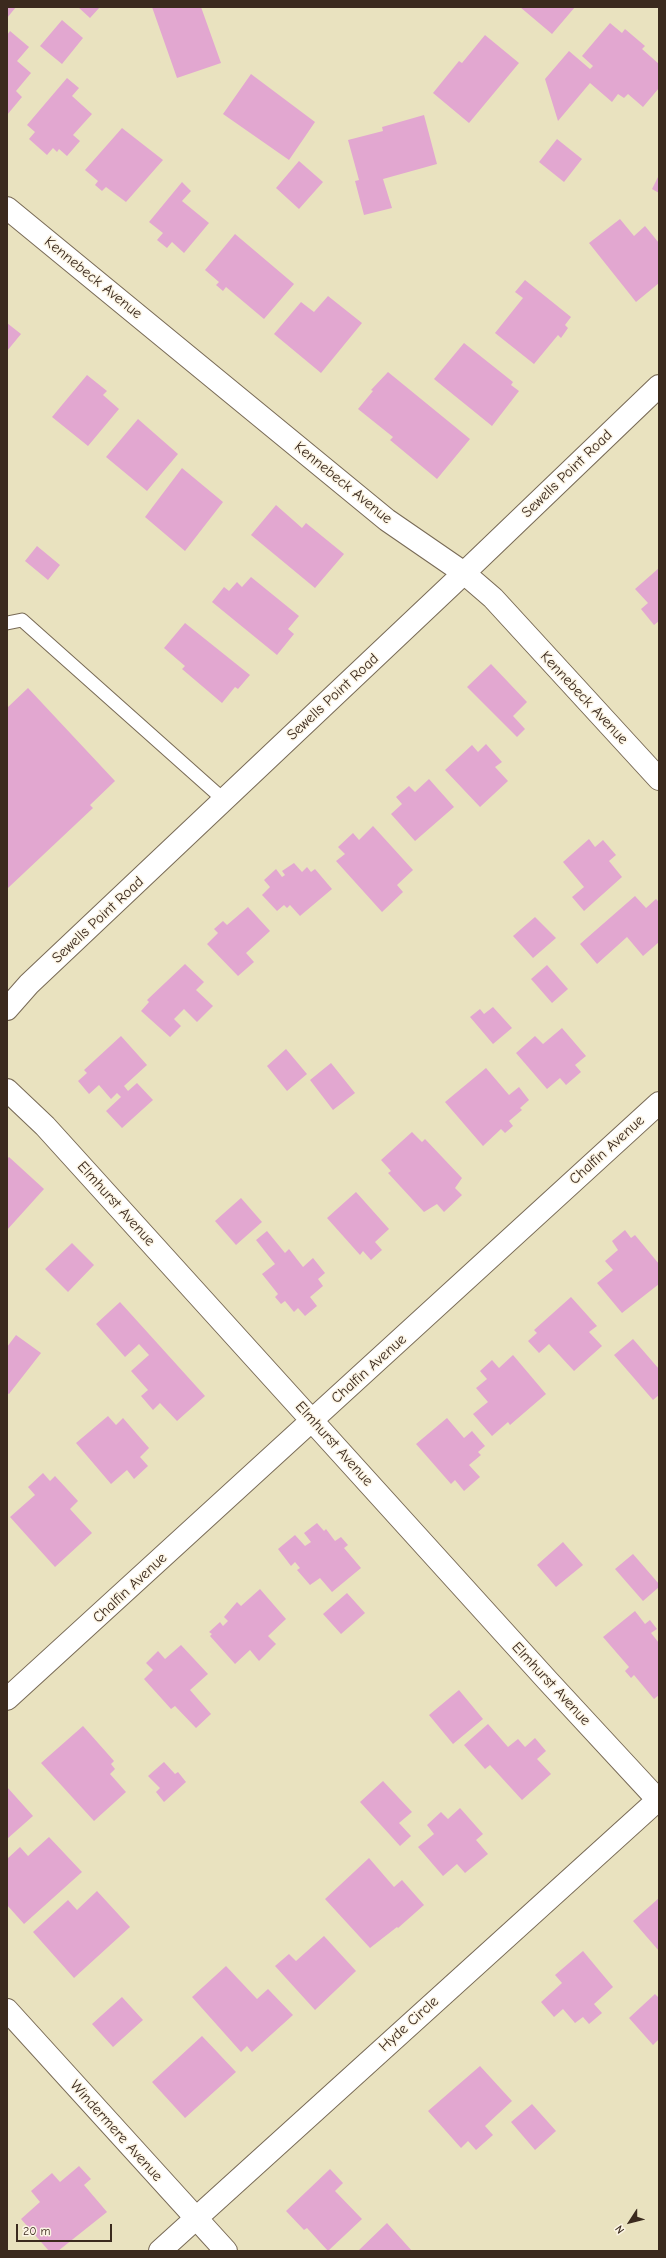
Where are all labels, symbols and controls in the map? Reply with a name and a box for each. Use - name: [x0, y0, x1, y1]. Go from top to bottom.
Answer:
- street label: Kennebeck Avenue: [40, 233, 146, 323]
- street label: Sewells Point Road: [518, 426, 616, 522]
- street label: Kennebeck Avenue: [290, 438, 396, 528]
- street label: Kennebeck Avenue: [536, 648, 632, 748]
- street label: Sewells Point Road: [283, 650, 383, 744]
- street label: Sewells Point Road: [48, 873, 148, 967]
- street label: Chalfin Avenue: [566, 1112, 648, 1188]
- street label: Elmhurst Avenue: [73, 1158, 159, 1250]
- street label: Chalfin Avenue: [328, 1331, 410, 1407]
- street label: Elmhurst Avenue: [291, 1398, 377, 1490]
- street label: Chalfin Avenue: [89, 1549, 171, 1627]
- street label: Elmhurst Avenue: [508, 1639, 594, 1729]
- street label: Hyde Circle: [376, 1993, 442, 2055]
- street label: Windermere Avenue: [66, 2077, 166, 2185]
- north arrow: [610, 2202, 650, 2242]
- scale bar: [18, 2216, 114, 2242]
- text: N: [613, 2223, 627, 2236]
- text: 20 m: [23, 2224, 51, 2238]

